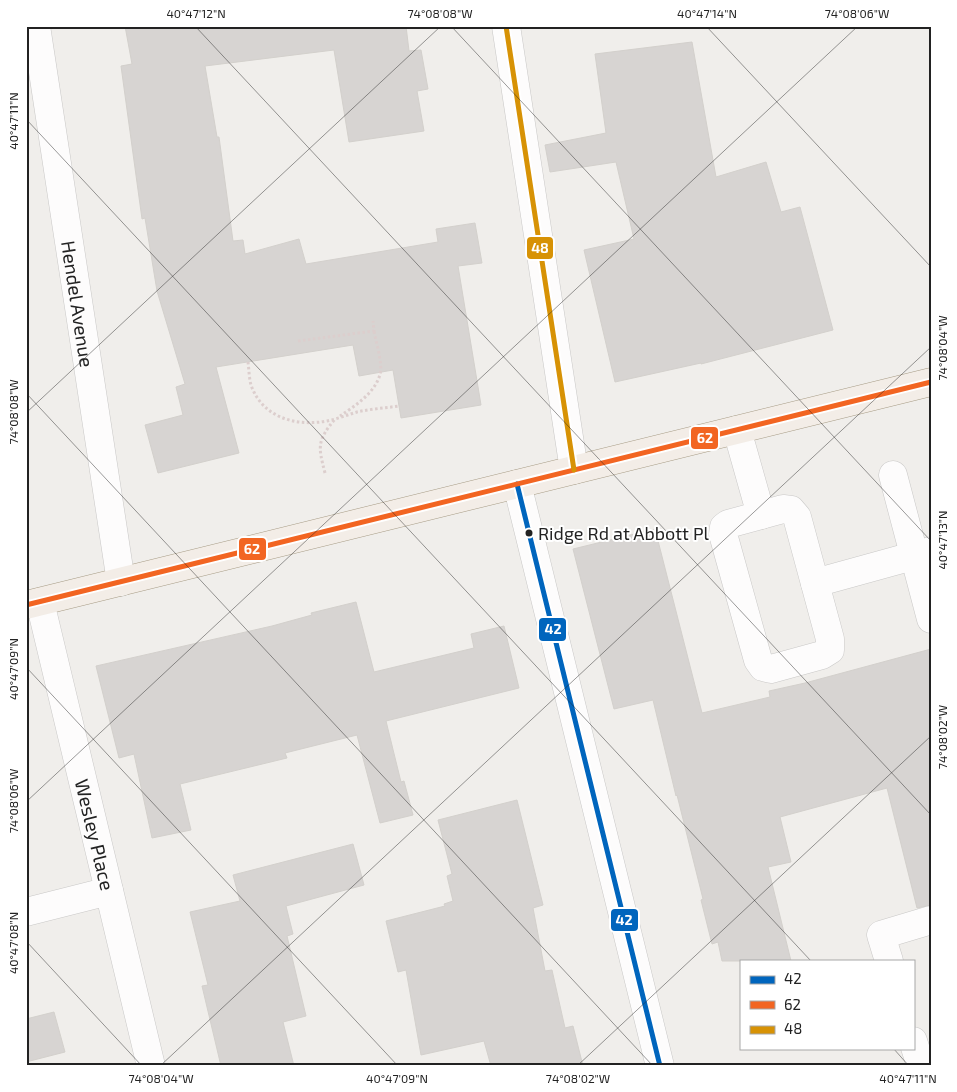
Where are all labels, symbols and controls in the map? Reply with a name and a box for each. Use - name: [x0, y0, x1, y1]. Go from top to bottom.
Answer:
- text: 40°47'12"N: [166, 6, 226, 20]
- text: 74°08'08"W: [407, 6, 473, 20]
- text: 40°47'14"N: [677, 6, 737, 20]
- text: 74°08'06"W: [825, 6, 889, 20]
- text: 40°47'11"N: [6, 92, 20, 150]
- line badge: 48: [526, 236, 554, 260]
- street label: Hendel Avenue: [57, 239, 99, 369]
- text: 48: [531, 239, 549, 256]
- text: 74°08'04"W: [935, 315, 949, 381]
- text: 74°08'08"W: [6, 379, 20, 445]
- line badge: 62: [690, 426, 719, 450]
- text: 62: [697, 429, 713, 446]
- text: 40°47'13"N: [935, 510, 949, 570]
- place label: Ridge Rd at Abbott Pl: [538, 522, 710, 544]
- marker: Ridge Rd at Abbott Pl: [524, 528, 534, 538]
- line badge: 62: [238, 537, 267, 561]
- text: 62: [244, 540, 260, 557]
- line badge: 42: [538, 617, 567, 642]
- text: 42: [544, 620, 562, 637]
- text: 40°47'09"N: [6, 638, 20, 700]
- text: 74°08'02"W: [935, 705, 949, 769]
- text: 74°08'06"W: [6, 769, 20, 833]
- street label: Wesley Place: [71, 776, 120, 892]
- line badge: 42: [610, 908, 639, 932]
- text: 42: [615, 911, 633, 928]
- text: 40°47'08"N: [6, 912, 20, 974]
- legend: [740, 960, 914, 1050]
- text: 42: [784, 969, 802, 987]
- text: 62: [784, 995, 801, 1013]
- text: 48: [784, 1019, 802, 1037]
- text: 74°08'04"W: [128, 1071, 194, 1085]
- text: 40°47'09"N: [366, 1071, 428, 1085]
- text: 74°08'02"W: [546, 1071, 610, 1085]
- text: 40°47'11"N: [879, 1071, 937, 1085]

